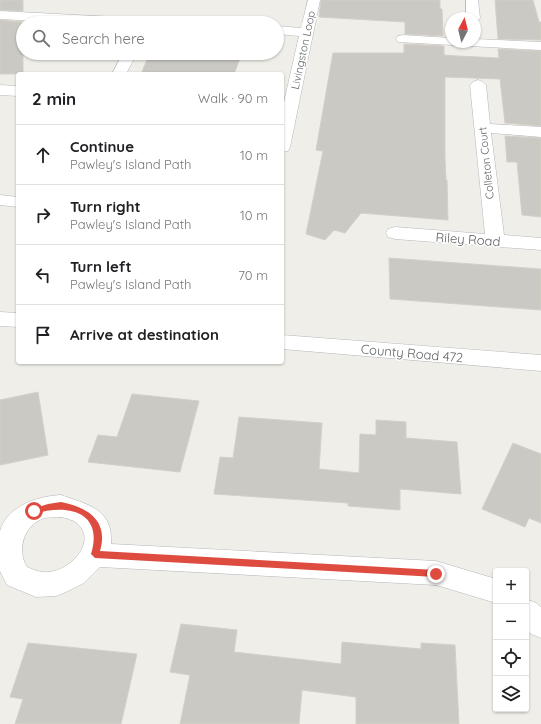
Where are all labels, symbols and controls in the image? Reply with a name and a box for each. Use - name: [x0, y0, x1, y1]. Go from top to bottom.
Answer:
- street label: Livingston Loop: [288, 9, 318, 91]
- north arrow: [445, 12, 481, 48]
- search box: [16, 16, 284, 60]
- icon: search: [30, 27, 52, 49]
- text: Search here: [62, 29, 145, 48]
- text: 2 min: [32, 88, 76, 109]
- text: Walk · 90 m: [198, 90, 268, 106]
- street label: Colleton Court: [475, 126, 497, 200]
- text: Continue: [70, 137, 134, 156]
- icon: ahead: [32, 144, 54, 166]
- text: 10 m: [240, 147, 268, 163]
- text: Pawley's Island Path: [70, 156, 191, 172]
- text: Turn right: [70, 197, 141, 216]
- icon: right: [32, 204, 54, 226]
- text: 10 m: [240, 207, 268, 223]
- text: Pawley's Island Path: [70, 216, 191, 232]
- street label: Riley Road: [435, 229, 501, 249]
- text: Turn left: [70, 257, 132, 276]
- icon: left: [32, 264, 54, 286]
- text: 70 m: [238, 267, 268, 283]
- text: Pawley's Island Path: [70, 276, 191, 292]
- icon: arrive: [32, 324, 54, 346]
- text: Arrive at destination: [70, 325, 219, 344]
- street label: County Road 472: [360, 341, 464, 365]
- route start: [25, 502, 43, 520]
- route end: [427, 565, 445, 583]
- map controls: [493, 568, 529, 712]
- button: +: [493, 568, 529, 604]
- button: −: [493, 604, 529, 640]
- button: locate: [493, 640, 529, 676]
- button: layers: [493, 676, 529, 712]

